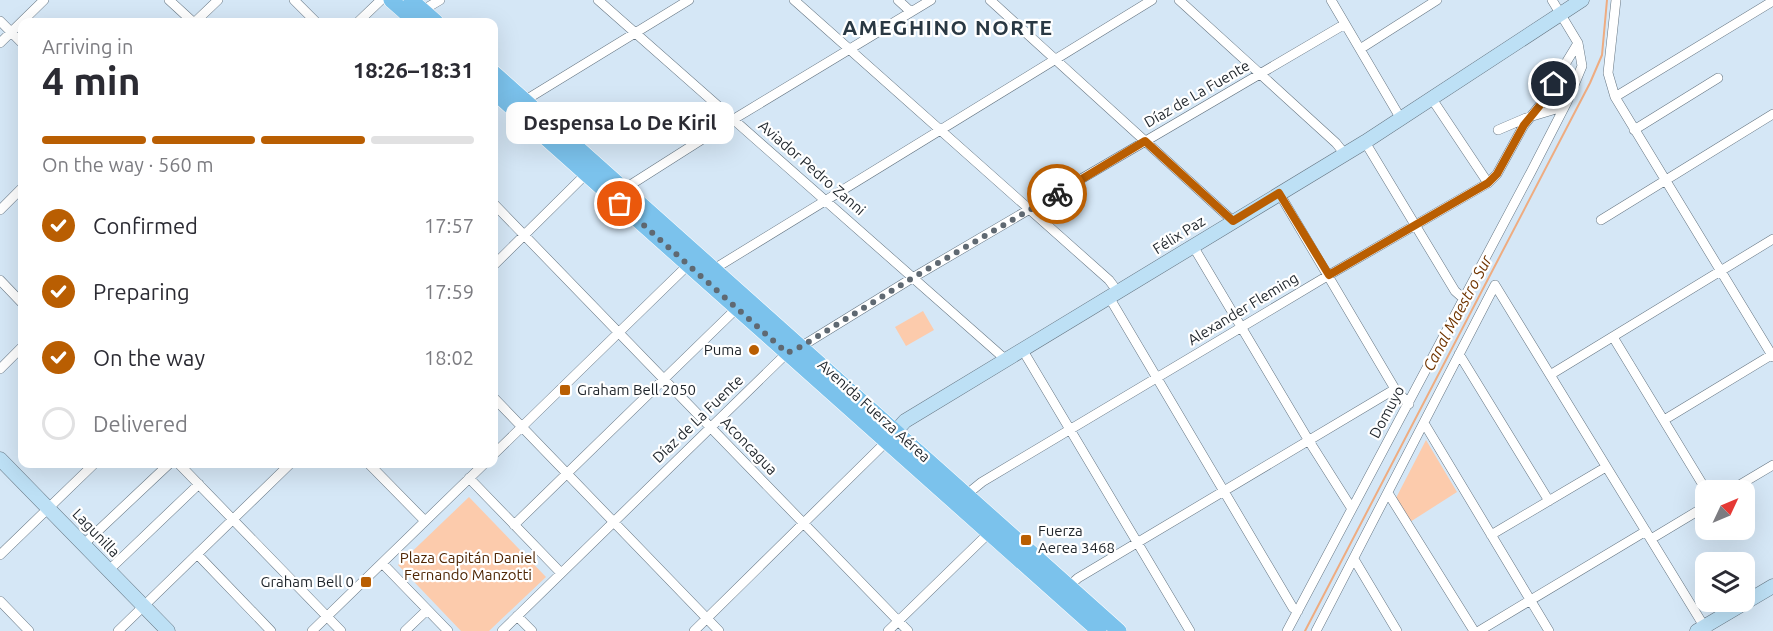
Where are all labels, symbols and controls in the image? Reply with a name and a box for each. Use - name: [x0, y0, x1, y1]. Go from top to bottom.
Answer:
- district label: AMEGHINO NORTE: [842, 15, 1054, 39]
- text: Arriving in: [42, 35, 133, 58]
- text: 18:26–18:31: [353, 57, 474, 82]
- street label: Díaz de La Fuente: [1141, 57, 1252, 131]
- pin: [1528, 58, 1579, 109]
- text: 4 min: [42, 59, 141, 102]
- icon: home: [1537, 67, 1570, 100]
- callout: Despensa Lo De Kiril: [506, 102, 734, 144]
- text: Despensa Lo De Kiril: [523, 111, 717, 134]
- street label: Aviador Pedro Zanni: [756, 117, 869, 218]
- text: On the way · 560 m: [42, 153, 214, 176]
- courier: [1027, 164, 1087, 224]
- pin: [594, 178, 645, 229]
- icon: bike: [1041, 178, 1074, 211]
- icon: bag: [603, 187, 636, 220]
- icon: check: [42, 209, 75, 242]
- street label: Félix Paz: [1150, 212, 1208, 257]
- text: Confirmed: [93, 213, 198, 238]
- text: 17:57: [424, 214, 474, 237]
- water label: Canal Maestro Sur: [1419, 251, 1496, 374]
- street label: Alexander Fleming: [1184, 269, 1301, 348]
- icon: check: [42, 275, 75, 308]
- text: Preparing: [93, 279, 190, 304]
- text: 17:59: [424, 280, 474, 303]
- icon: check: [42, 341, 75, 374]
- place label: Puma: [704, 341, 742, 358]
- marker: Puma: [747, 343, 761, 357]
- text: On the way: [93, 345, 205, 370]
- text: 18:02: [424, 346, 474, 369]
- street label: Avenida Fuerza Aérea: [815, 356, 934, 466]
- street label: Díaz de La Fuente: [649, 371, 746, 466]
- place label: Graham Bell 2050: [577, 381, 696, 398]
- marker: Graham Bell 2050: [558, 383, 572, 397]
- street label: Domuyo: [1366, 383, 1407, 441]
- text: Delivered: [93, 411, 188, 436]
- street label: Aconcagua: [718, 413, 781, 478]
- north arrow: [1695, 480, 1755, 540]
- map controls: [1695, 480, 1755, 612]
- street label: Lagunilla: [69, 505, 123, 560]
- place label: Fuerza Aerea 3468: [1038, 522, 1115, 556]
- marker: Fuerza Aerea 3468: [1019, 533, 1033, 547]
- park label: Plaza Capitán Daniel Fernando Manzotti: [400, 549, 536, 583]
- button: layers: [1695, 552, 1755, 612]
- place label: Graham Bell 0: [260, 573, 354, 590]
- marker: Graham Bell 0: [359, 575, 373, 589]

